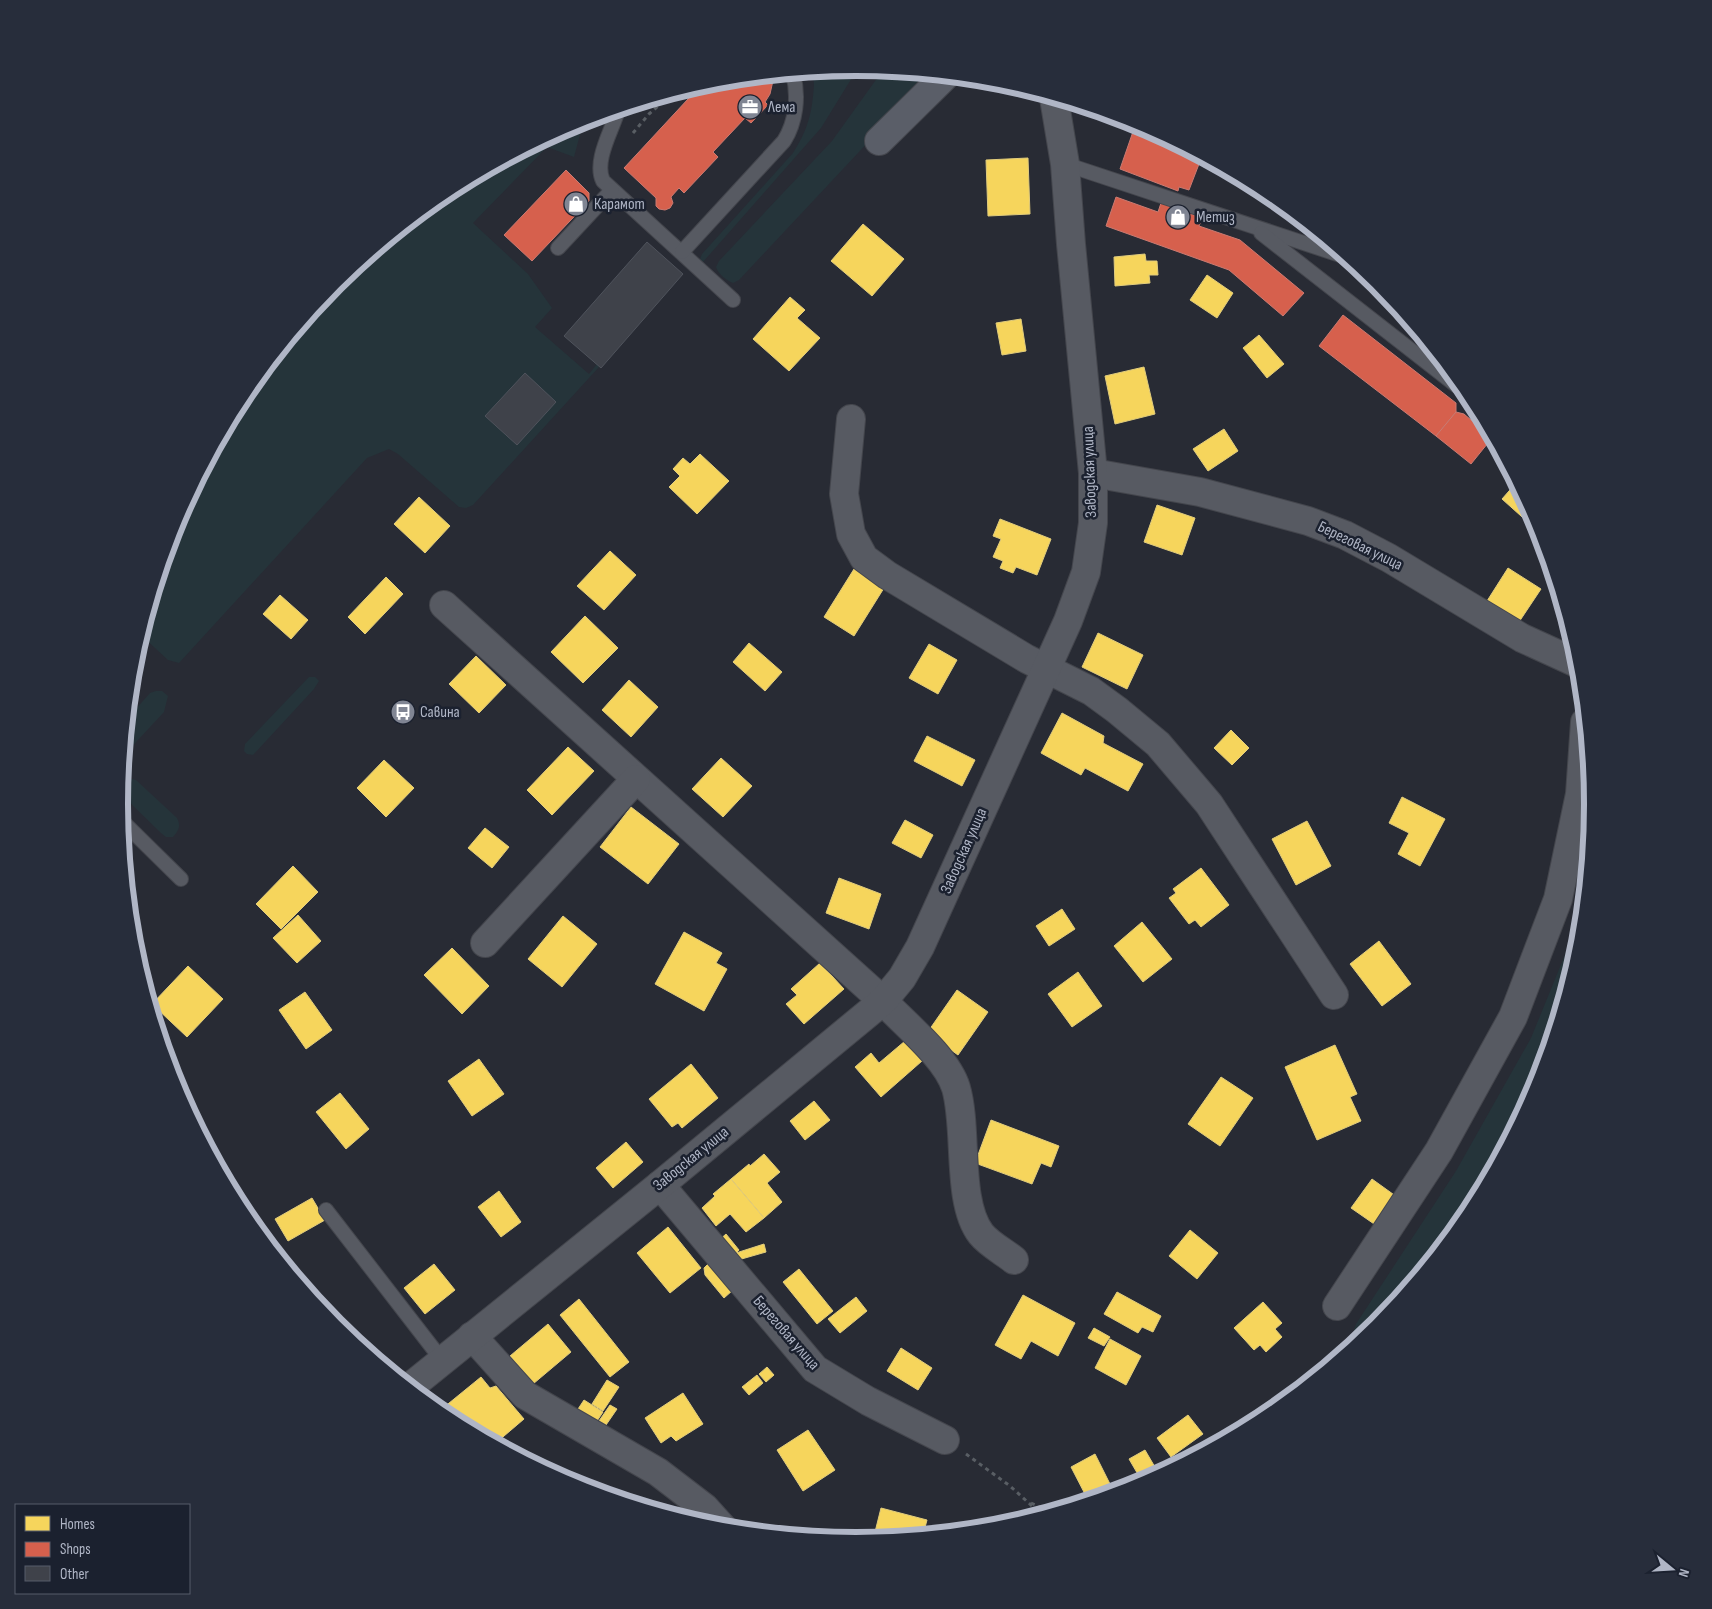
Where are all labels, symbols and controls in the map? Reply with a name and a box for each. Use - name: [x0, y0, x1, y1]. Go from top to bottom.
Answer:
- office icon: Лема: [737, 94, 763, 120]
- place label: Лема: [767, 98, 795, 117]
- shop icon: Карамот: [563, 191, 589, 217]
- place label: Карамот: [594, 195, 645, 214]
- shop icon: Метиз: [1165, 204, 1191, 230]
- place label: Метиз: [1196, 208, 1235, 227]
- street label: Заводская улица: [1079, 426, 1101, 518]
- street label: Береговая улица: [1315, 517, 1405, 575]
- bus stop icon: Савина: [390, 699, 416, 725]
- place label: Савина: [420, 703, 460, 722]
- street label: Заводская улица: [937, 805, 991, 897]
- street label: Заводская улица: [649, 1123, 733, 1195]
- street label: Береговая улица: [749, 1292, 823, 1374]
- legend: [15, 1504, 190, 1594]
- text: Homes: [60, 1515, 95, 1534]
- text: Shops: [60, 1540, 91, 1559]
- north arrow: [1647, 1544, 1697, 1594]
- text: Other: [60, 1565, 89, 1584]
- text: N: [1675, 1567, 1693, 1579]

